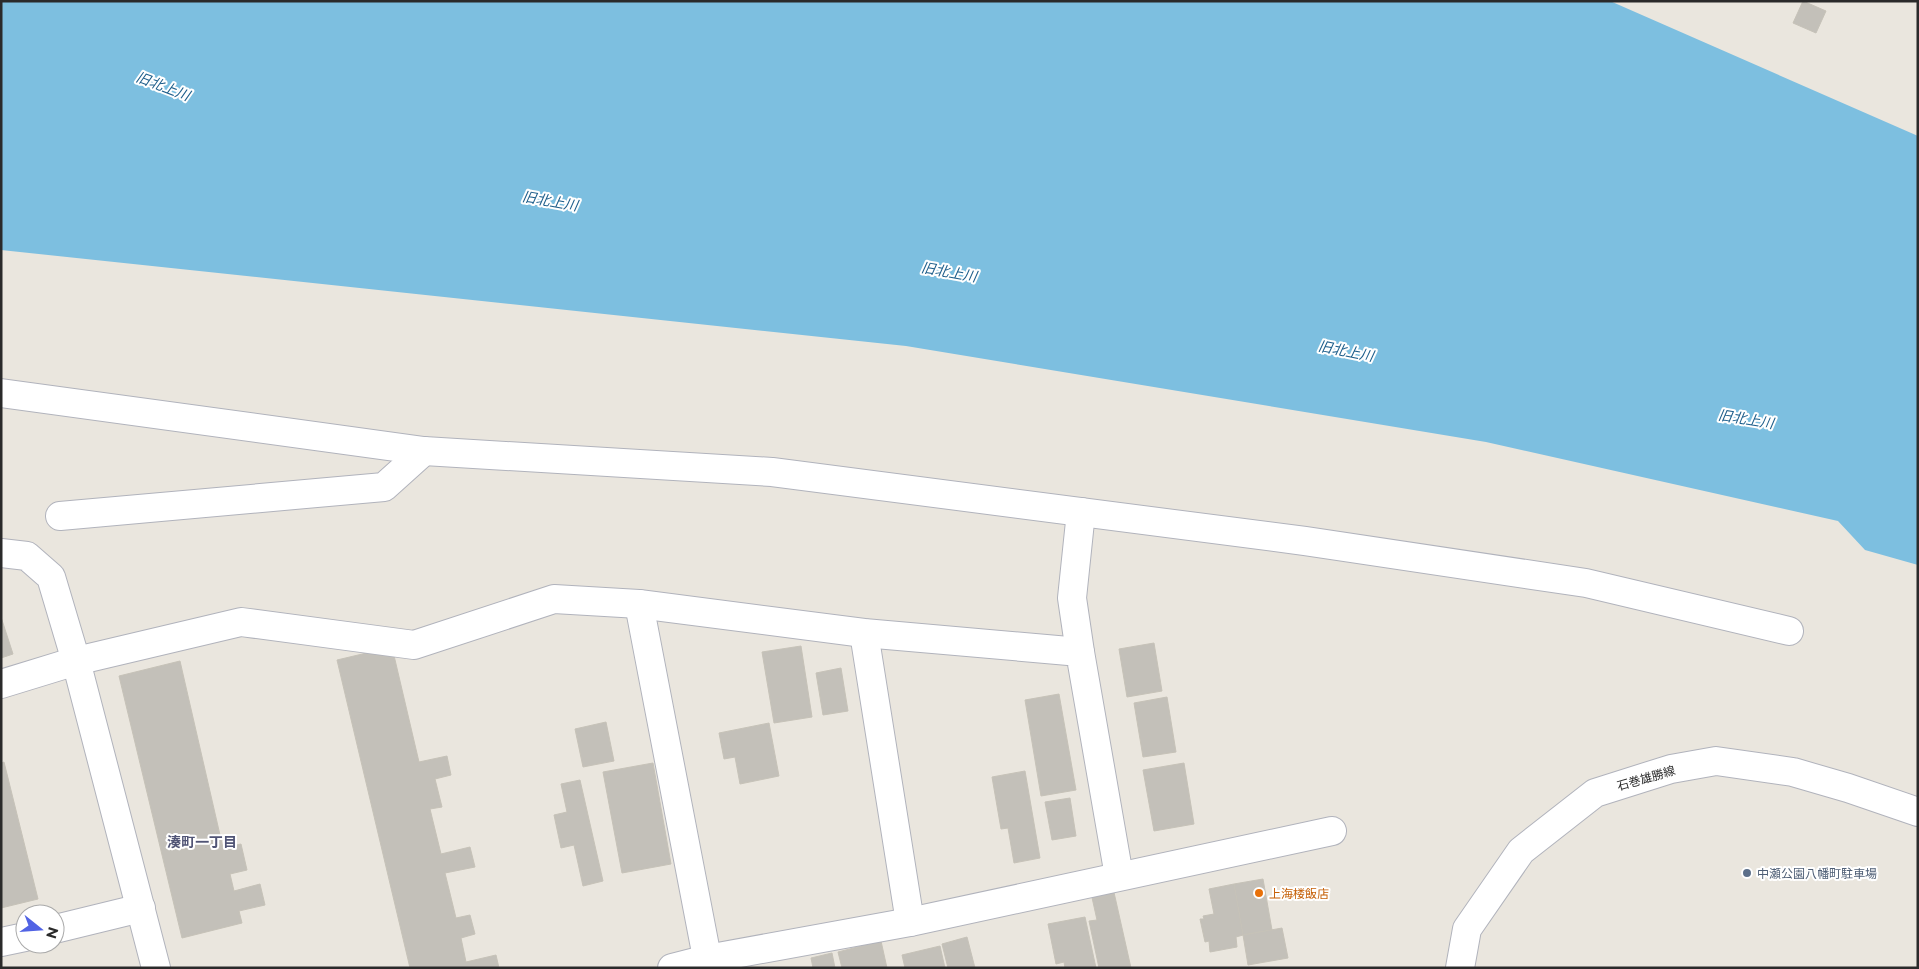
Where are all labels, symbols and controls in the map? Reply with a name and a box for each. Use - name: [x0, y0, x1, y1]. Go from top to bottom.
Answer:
- water label: 旧北上川: [134, 68, 194, 105]
- water label: 旧北上川: [521, 187, 581, 215]
- water label: 旧北上川: [920, 258, 980, 286]
- water label: 旧北上川: [1317, 337, 1377, 366]
- water label: 旧北上川: [1717, 406, 1777, 433]
- street label: 石巻雄勝線: [1615, 763, 1677, 793]
- district label: 湊町一丁目: [167, 833, 237, 851]
- place label: 中瀬公園八幡町駐車場: [1757, 866, 1877, 881]
- marker: 中瀬公園八幡町駐車場: [1741, 867, 1753, 879]
- place label: 上海楼飯店: [1269, 886, 1329, 901]
- marker: 上海楼飯店: [1253, 887, 1265, 899]
- north arrow: [15, 904, 65, 954]
- text: N: [42, 925, 63, 941]

